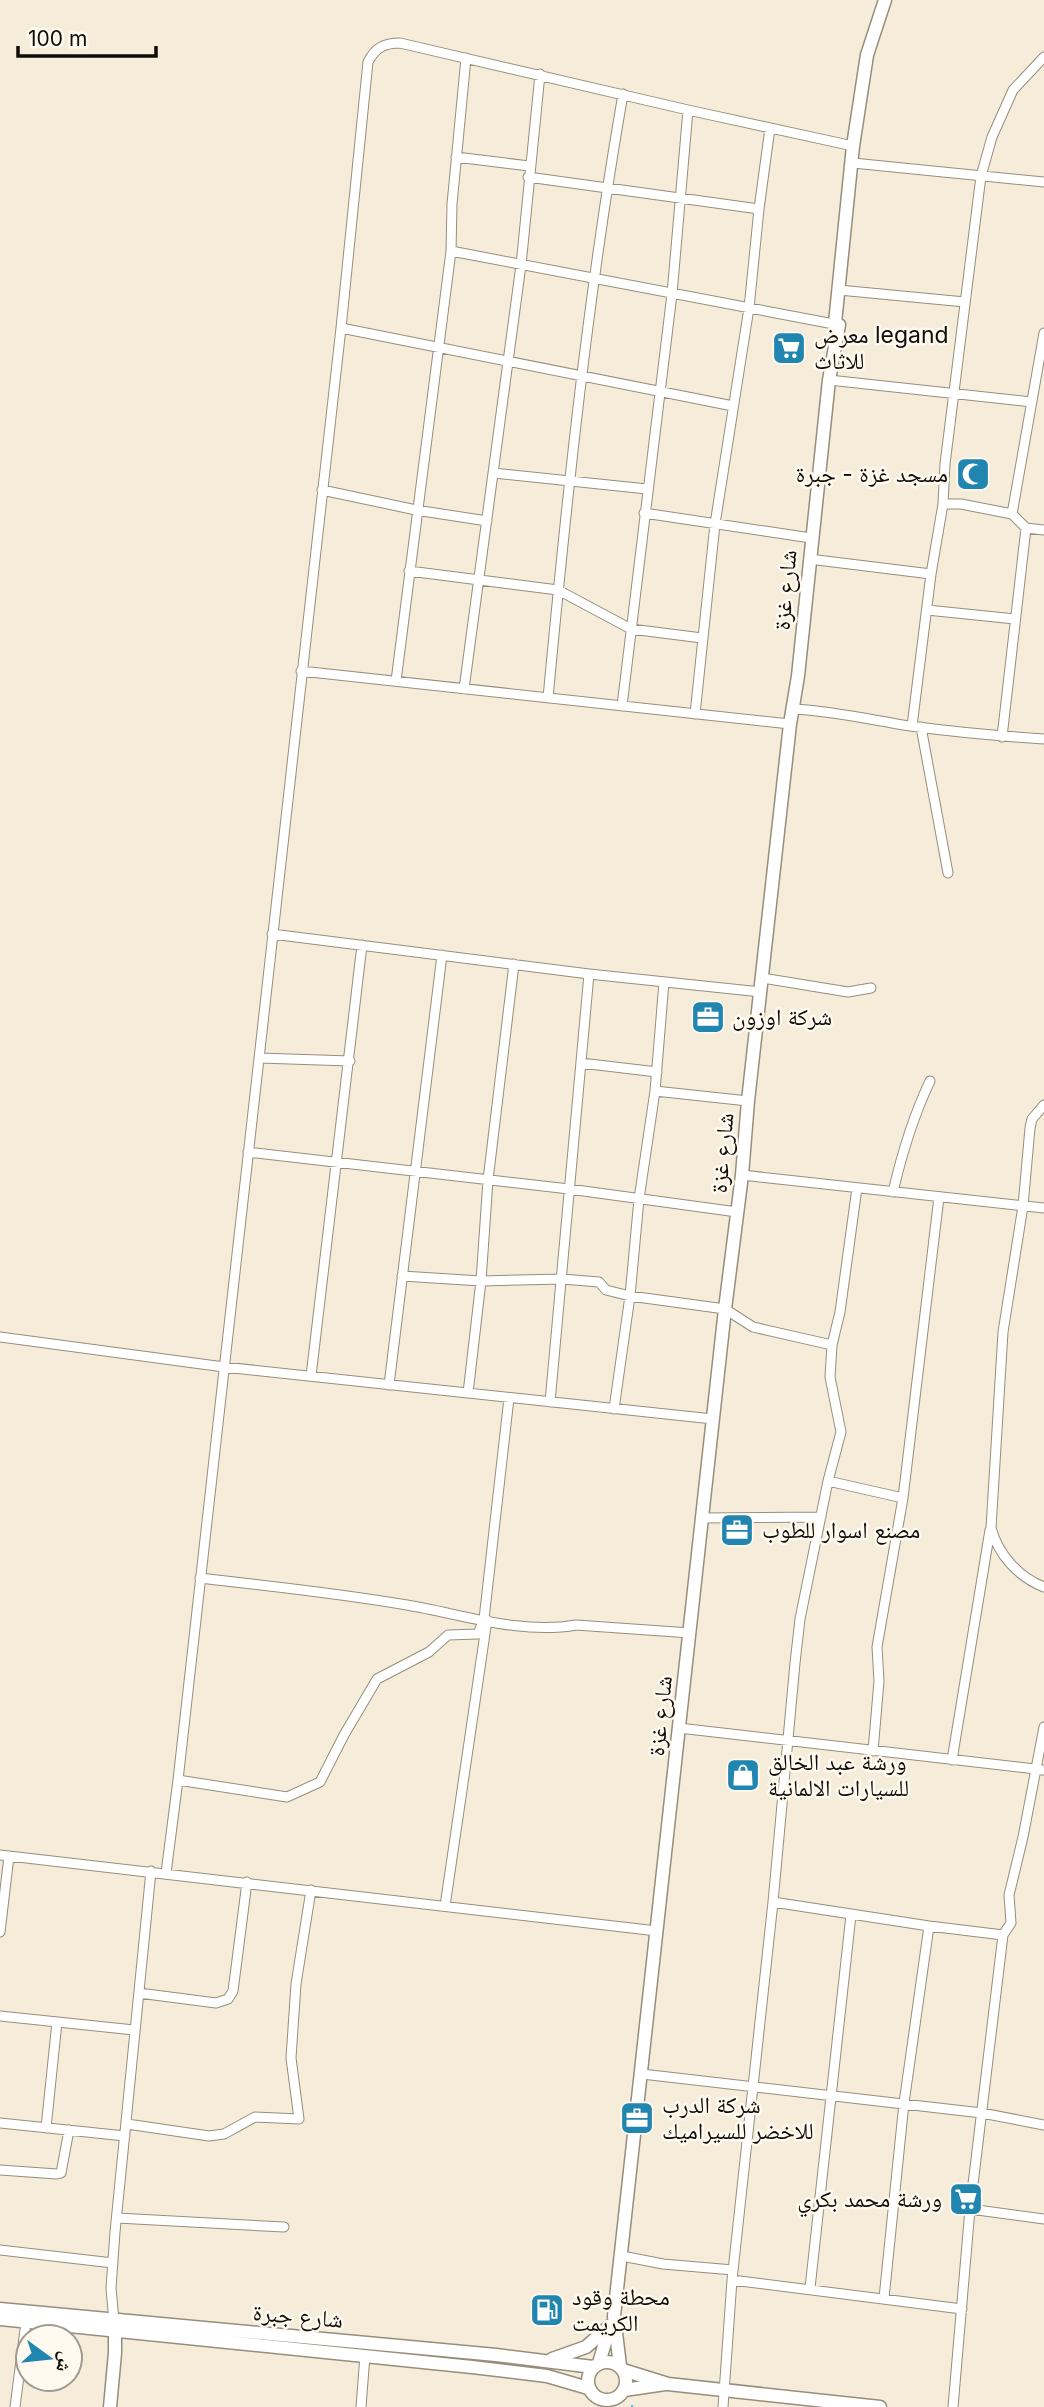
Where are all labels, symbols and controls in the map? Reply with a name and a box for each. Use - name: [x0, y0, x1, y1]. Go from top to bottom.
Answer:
- scale bar: [18, 14, 156, 58]
- text: 100 m: [28, 26, 87, 51]
- place label: معرض legand للاثاث: [814, 321, 949, 375]
- supermarket icon: معرض legand للاثاث: [770, 329, 808, 367]
- mosque icon: مسجد غزة - جبرة: [954, 455, 992, 493]
- place label: مسجد غزة - جبرة: [796, 460, 948, 488]
- street label: شارع غزة: [768, 549, 803, 631]
- office icon: شركة اوزون: [689, 998, 727, 1036]
- place label: شركة اوزون: [732, 1003, 832, 1031]
- street label: شارع غزة: [705, 1112, 740, 1194]
- office icon: مصنع اسوار للطوب: [718, 1511, 756, 1549]
- place label: مصنع اسوار للطوب: [762, 1516, 920, 1545]
- street label: شارع غزة: [642, 1675, 679, 1758]
- place label: ورشة عبد الخالق للسيارات الالمانية: [768, 1748, 909, 1802]
- shop icon: ورشة عبد الخالق للسيارات الالمانية: [724, 1756, 762, 1794]
- place label: شركة الدرب للاخضر للسيراميك: [662, 2091, 814, 2145]
- office icon: شركة الدرب للاخضر للسيراميك: [618, 2099, 656, 2137]
- supermarket icon: ورشة محمد بكري: [947, 2180, 985, 2218]
- place label: ورشة محمد بكري: [797, 2185, 942, 2218]
- place label: محطة وقود الكريمت: [572, 2283, 670, 2337]
- fuel station icon: محطة وقود الكريمت: [528, 2291, 566, 2329]
- street label: شارع جبرة: [252, 2298, 344, 2335]
- north arrow: [14, 2323, 84, 2393]
- text: ش: [51, 2350, 79, 2375]

